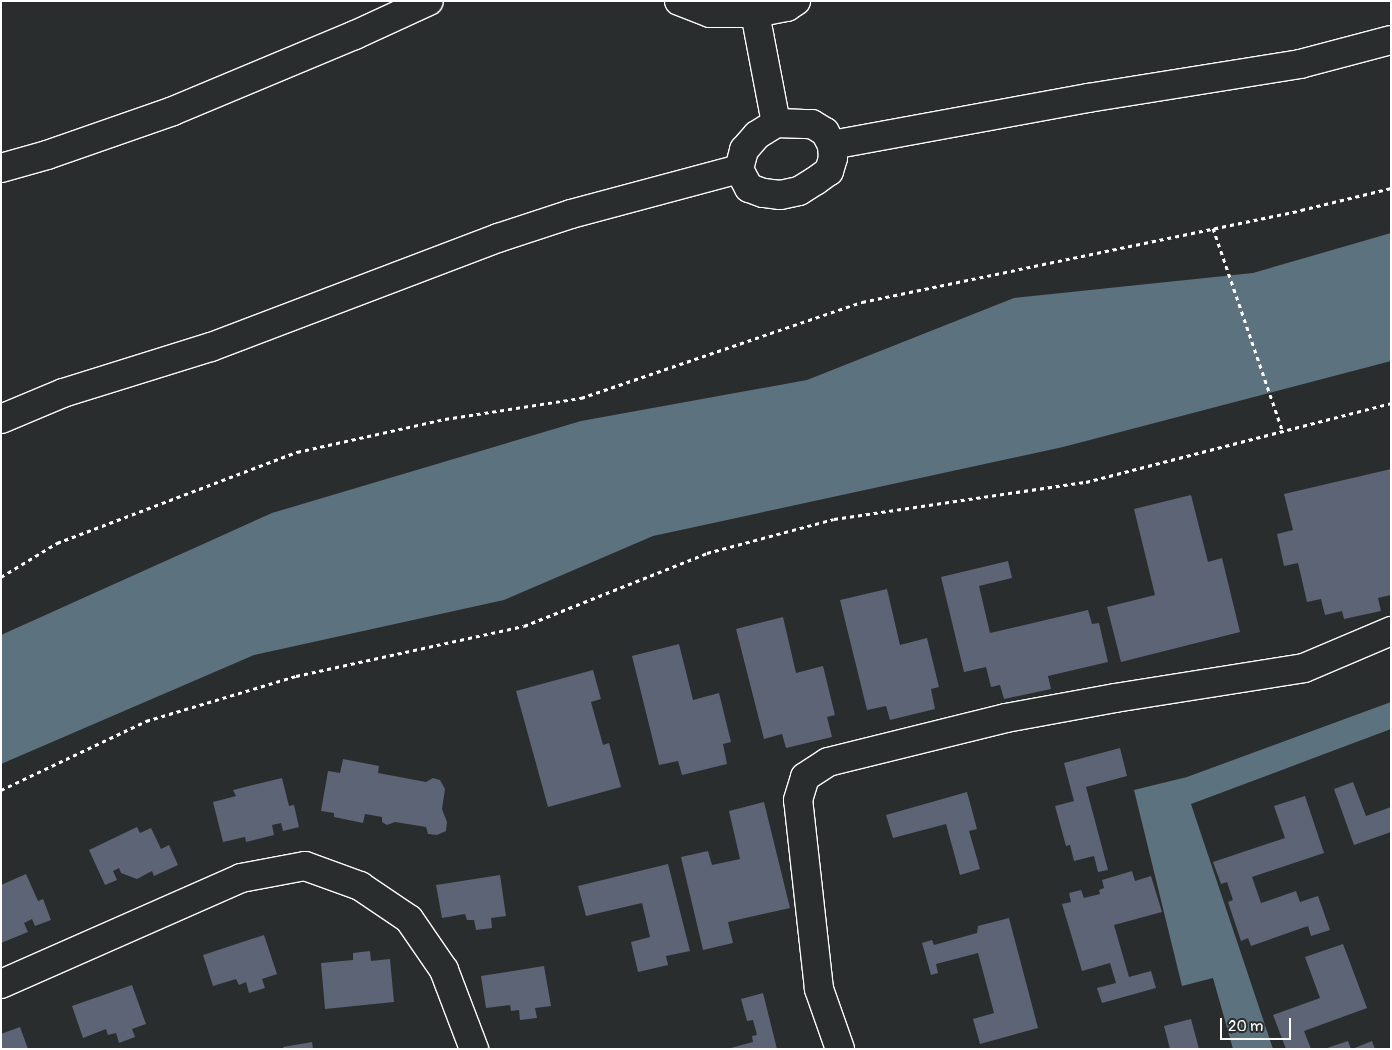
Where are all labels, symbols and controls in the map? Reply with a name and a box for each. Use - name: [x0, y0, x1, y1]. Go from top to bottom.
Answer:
- scale bar: [1222, 1008, 1293, 1040]
- text: 20 m: [1228, 1017, 1263, 1036]

